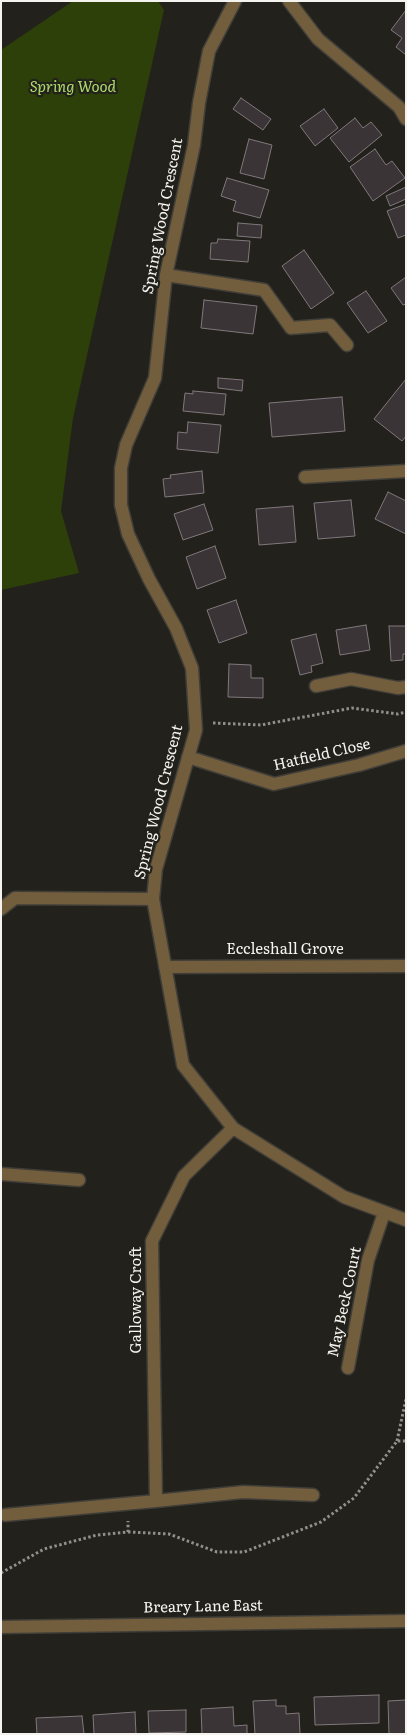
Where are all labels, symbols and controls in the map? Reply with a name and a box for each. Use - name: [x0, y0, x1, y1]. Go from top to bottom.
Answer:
- park label: Spring Wood: [30, 79, 116, 97]
- street label: Spring Wood Crescent: [139, 136, 187, 296]
- street label: Spring Wood Crescent: [131, 723, 187, 881]
- street label: Hatfield Close: [272, 735, 372, 775]
- street label: Eccleshall Grove: [226, 941, 344, 959]
- street label: May Beck Court: [324, 1245, 366, 1359]
- street label: Galloway Croft: [128, 1247, 146, 1353]
- street label: Breary Lane East: [143, 1597, 263, 1617]

